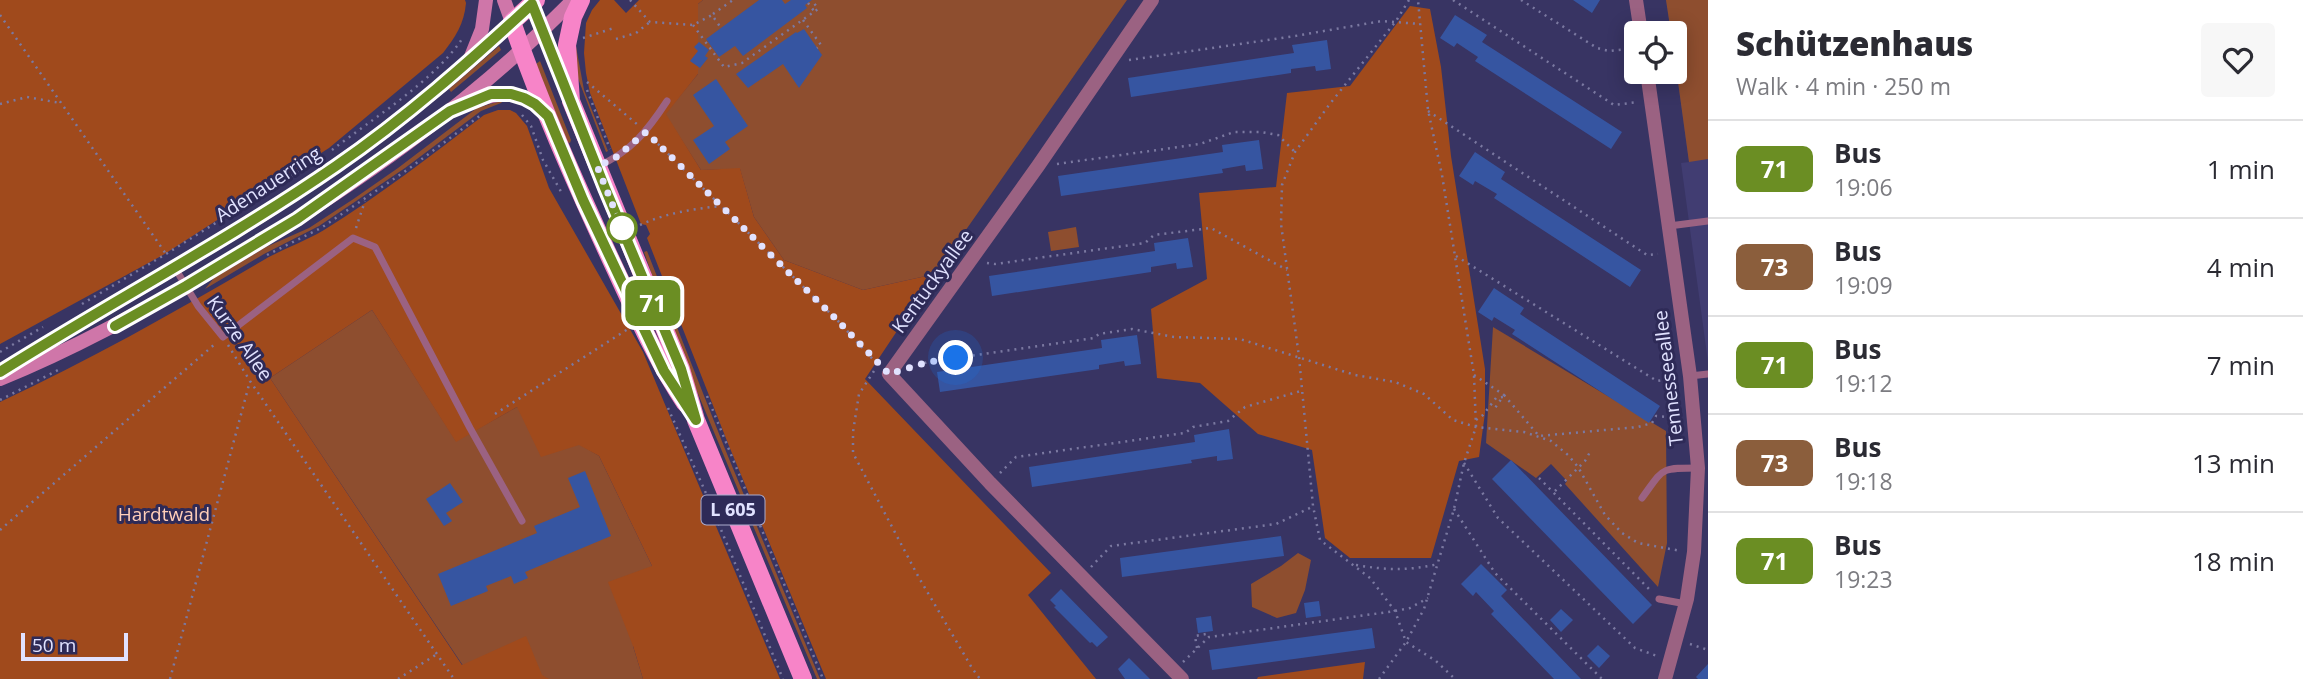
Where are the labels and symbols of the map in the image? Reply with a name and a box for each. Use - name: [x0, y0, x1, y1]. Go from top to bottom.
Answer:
- street label: Adenauerring: [210, 140, 326, 228]
- unlabelled marker: [607, 213, 637, 243]
- street label: Kentuckyallee: [885, 224, 979, 338]
- line badge: 71: [622, 280, 684, 326]
- street label: Kurze Allee: [201, 290, 279, 386]
- street label: Tennesseeallee: [1647, 309, 1689, 447]
- your location: [938, 340, 973, 375]
- road number: L 605: [702, 496, 764, 524]
- park label: Hardtwald: [118, 501, 210, 527]
- scale bar: [21, 630, 128, 662]

